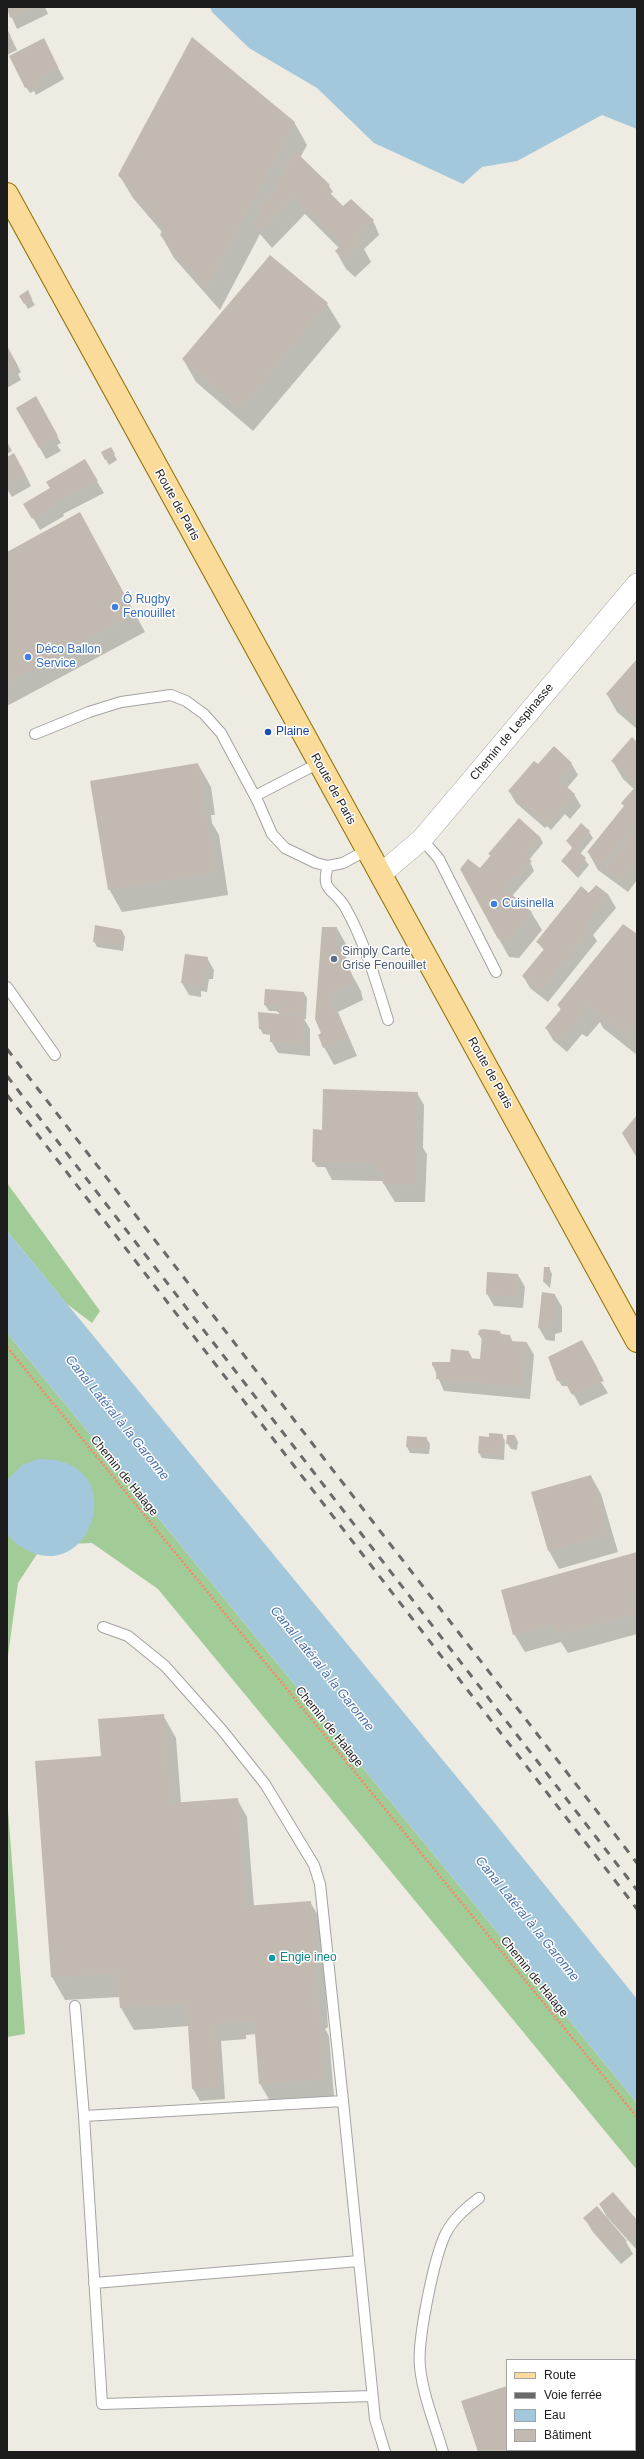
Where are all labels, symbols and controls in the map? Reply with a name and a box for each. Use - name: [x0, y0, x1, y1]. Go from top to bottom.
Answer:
- street label: Route de Paris: [151, 467, 203, 543]
- place label: Ô Rugby Fenouillet: [123, 593, 175, 621]
- marker: Ô Rugby Fenouillet: [110, 602, 120, 612]
- place label: Déco Ballon Service: [36, 643, 101, 671]
- marker: Déco Ballon Service: [23, 652, 33, 662]
- street label: Chemin de Lespinasse: [467, 681, 557, 783]
- place label: Plaine: [276, 725, 309, 739]
- marker: Plaine: [263, 727, 273, 737]
- street label: Route de Paris: [307, 751, 359, 827]
- place label: Cuisinella: [502, 897, 554, 911]
- marker: Cuisinella: [489, 899, 499, 909]
- place label: Simply Carte Grise Fenouillet: [342, 945, 426, 973]
- marker: Simply Carte Grise Fenouillet: [329, 954, 339, 964]
- street label: Route de Paris: [464, 1035, 516, 1111]
- water label: Canal Latéral à la Garonne: [62, 1352, 172, 1484]
- street label: Chemin de Halage: [87, 1433, 161, 1519]
- water label: Canal Latéral à la Garonne: [267, 1603, 377, 1735]
- street label: Chemin de Halage: [292, 1684, 366, 1770]
- water label: Canal Latéral à la Garonne: [472, 1853, 582, 1985]
- street label: Chemin de Halage: [497, 1934, 571, 2020]
- place label: Engie ineo: [280, 1951, 337, 1965]
- marker: Engie ineo: [267, 1953, 277, 1963]
- legend: [506, 2359, 636, 2451]
- text: Route: [544, 2368, 576, 2382]
- text: Voie ferrée: [544, 2388, 602, 2402]
- text: Eau: [544, 2408, 565, 2422]
- text: Bâtiment: [544, 2428, 591, 2442]

